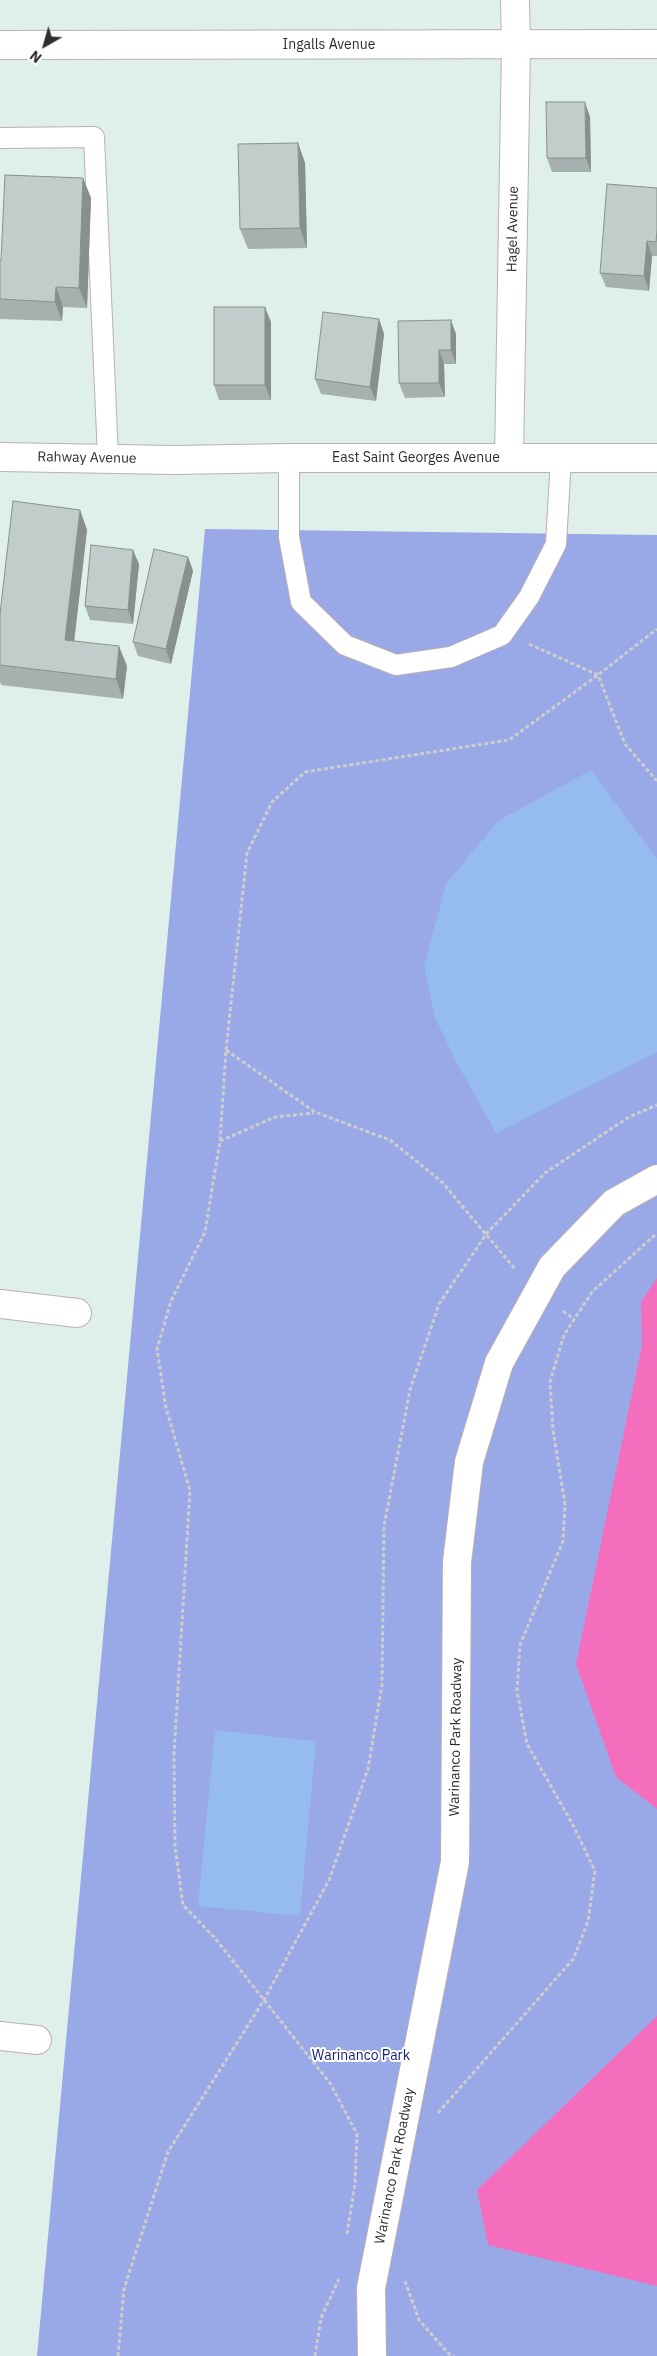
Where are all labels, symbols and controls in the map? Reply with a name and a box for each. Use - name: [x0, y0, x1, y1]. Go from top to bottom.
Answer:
- north arrow: [20, 20, 70, 70]
- street label: Ingalls Avenue: [283, 37, 375, 53]
- text: N: [26, 47, 45, 67]
- street label: Hagel Avenue: [504, 186, 522, 272]
- street label: Rahway Avenue: [37, 449, 137, 467]
- street label: East Saint Georges Avenue: [332, 450, 500, 466]
- street label: Warinanco Park Roadway: [446, 1657, 466, 1817]
- park label: Warinanco Park: [312, 2048, 410, 2064]
- street label: Warinanco Park Roadway: [372, 2086, 418, 2246]

